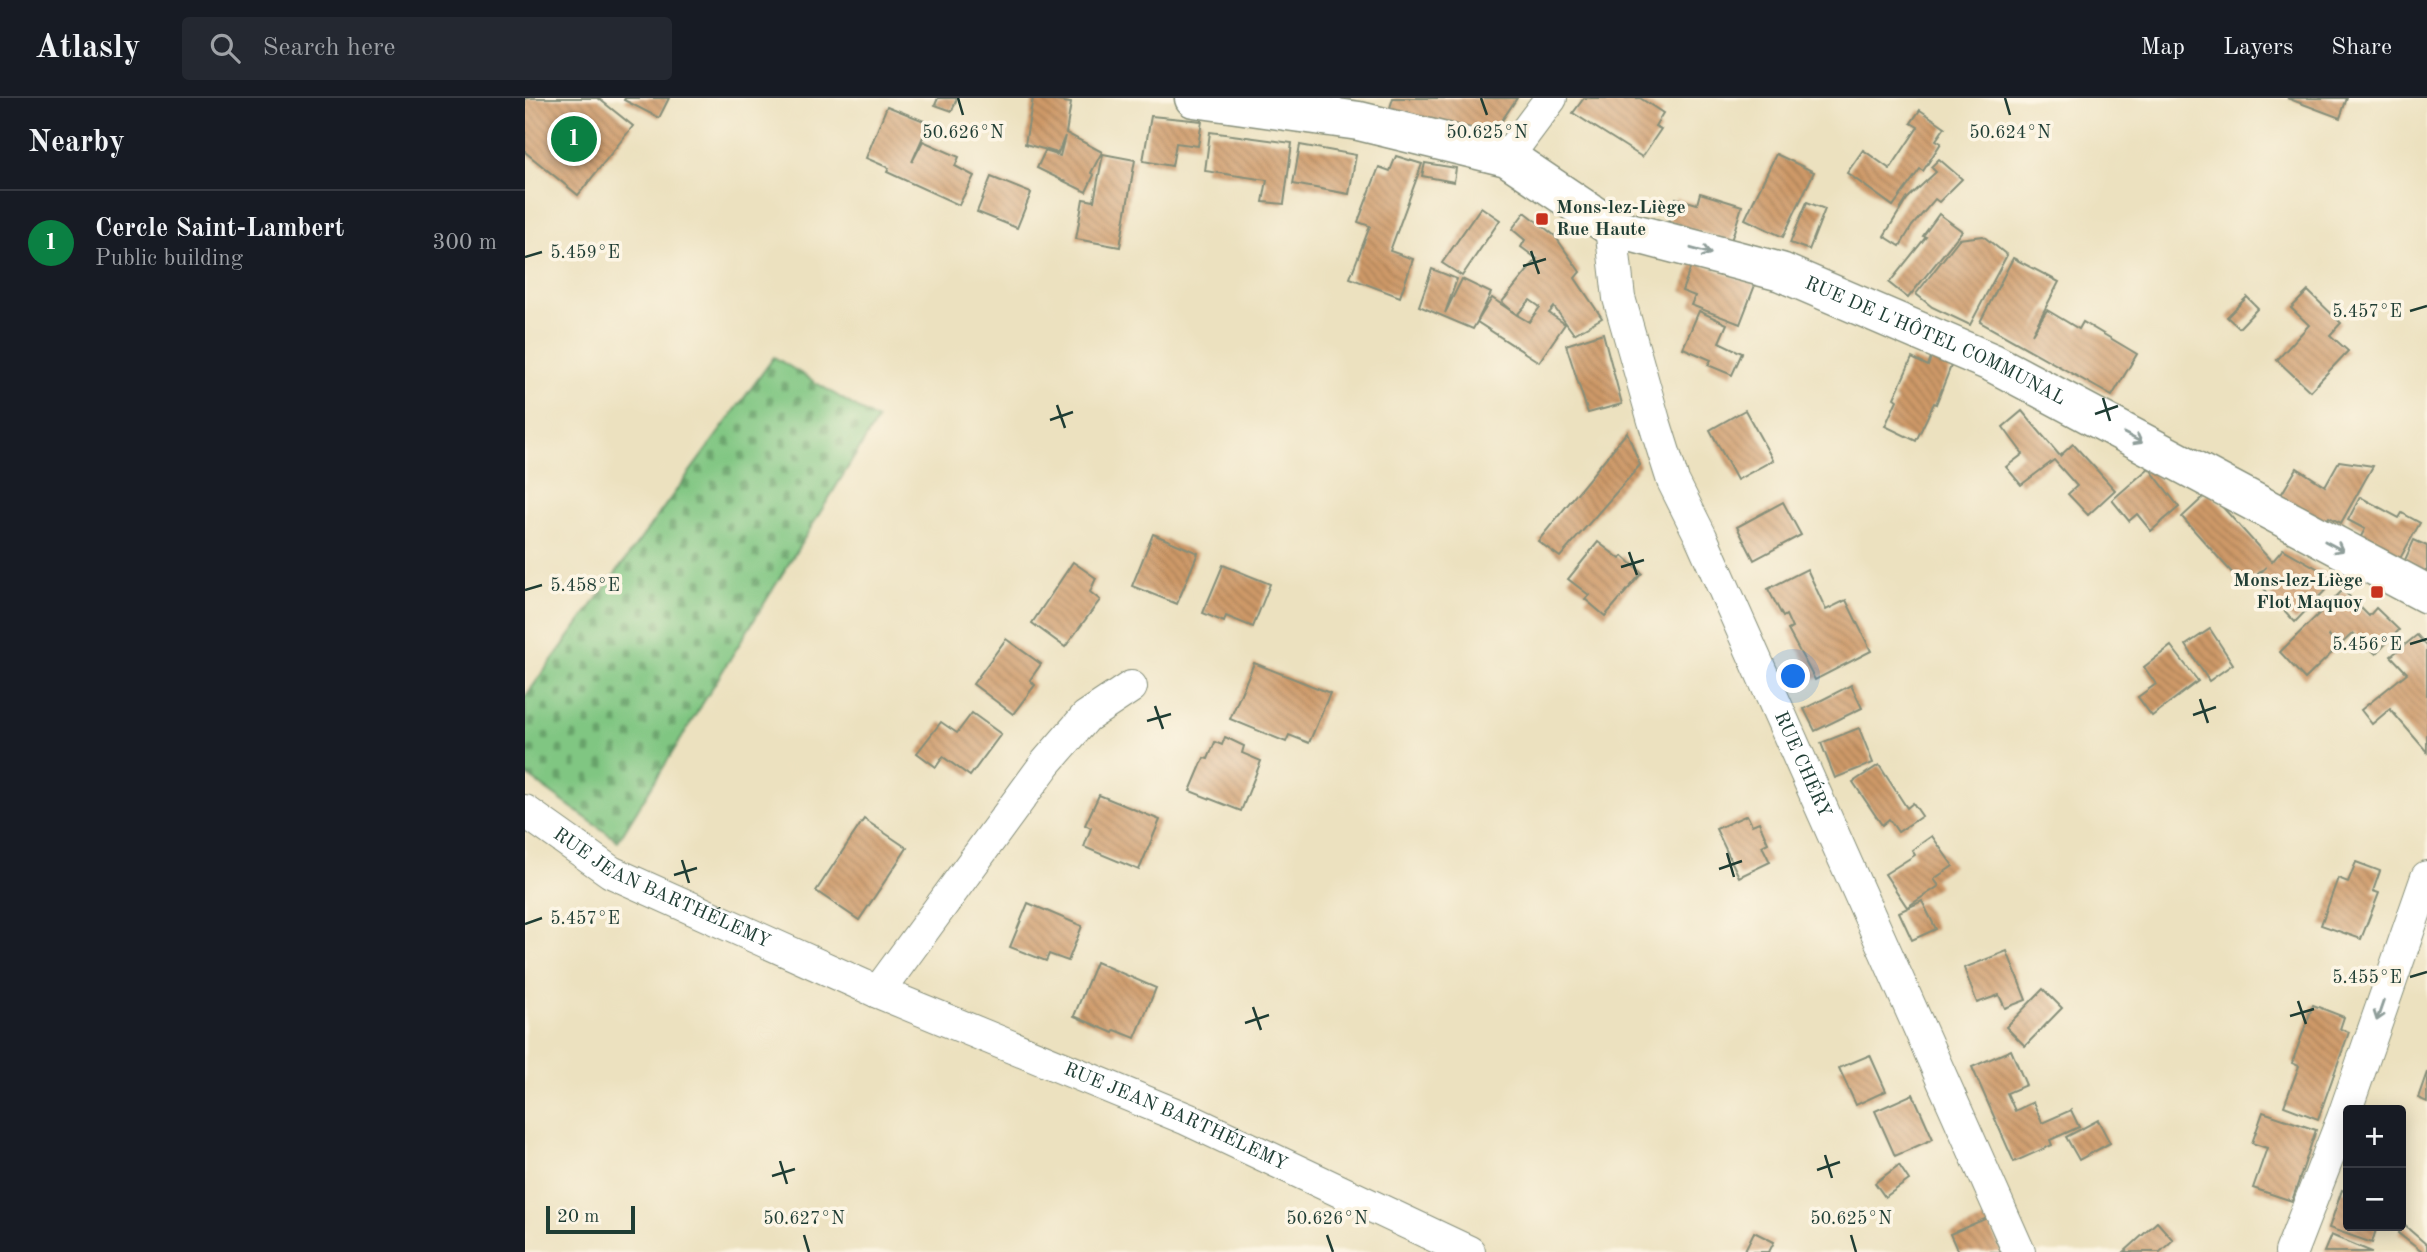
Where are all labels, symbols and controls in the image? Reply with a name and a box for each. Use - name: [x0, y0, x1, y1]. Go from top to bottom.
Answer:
- search box: [182, 17, 672, 80]
- icon: search: [206, 29, 244, 67]
- text: Atlasly: [35, 32, 140, 65]
- text: Search here: [262, 35, 396, 61]
- text: Map: [2141, 36, 2185, 60]
- text: Layers: [2223, 36, 2293, 60]
- text: Share: [2331, 36, 2392, 60]
- pin: 1: [551, 113, 597, 165]
- text: 50.626°N: [922, 124, 1004, 142]
- text: 50.625°N: [1446, 124, 1528, 142]
- text: 50.624°N: [1969, 124, 2051, 142]
- text: Nearby: [28, 128, 125, 158]
- place label: Mons-lez-Liège Rue Haute: [1556, 199, 1686, 240]
- marker: Mons-lez-Liège Rue Haute: [1534, 211, 1550, 227]
- text: Cercle Saint-Lambert: [95, 216, 344, 242]
- text: 1: [44, 231, 58, 254]
- text: 300 m: [432, 231, 497, 254]
- text: 5.459°E: [550, 244, 620, 262]
- one-way arrow: [1689, 245, 1712, 258]
- text: Public building: [95, 247, 243, 270]
- street label: RUE DE L'HÔTEL COMMUNAL: [1802, 274, 2068, 409]
- text: 5.457°E: [2332, 303, 2402, 321]
- one-way arrow: [2122, 432, 2143, 445]
- one-way arrow: [2323, 539, 2343, 553]
- place label: Mons-lez-Liège Flot Maquoy: [2233, 572, 2363, 613]
- text: 5.458°E: [550, 577, 620, 595]
- marker: Mons-lez-Liège Flot Maquoy: [2369, 584, 2385, 600]
- text: 5.456°E: [2332, 636, 2402, 654]
- your location: [1776, 659, 1810, 693]
- street label: RUE CHÉRY: [1770, 709, 1834, 821]
- street label: RUE JEAN BARTHÉLEMY: [550, 825, 773, 952]
- text: 5.457°E: [550, 910, 620, 928]
- text: 5.455°E: [2332, 969, 2402, 987]
- one-way arrow: [2373, 1000, 2385, 1022]
- street label: RUE JEAN BARTHÉLEMY: [1061, 1060, 1290, 1174]
- map controls: [2343, 1105, 2406, 1231]
- button: +: [2343, 1105, 2406, 1168]
- button: −: [2343, 1168, 2406, 1231]
- scale bar: [546, 1203, 635, 1235]
- text: 20 m: [557, 1208, 599, 1227]
- text: 50.627°N: [763, 1210, 845, 1228]
- text: 50.626°N: [1286, 1210, 1368, 1228]
- text: 50.625°N: [1810, 1210, 1892, 1228]

